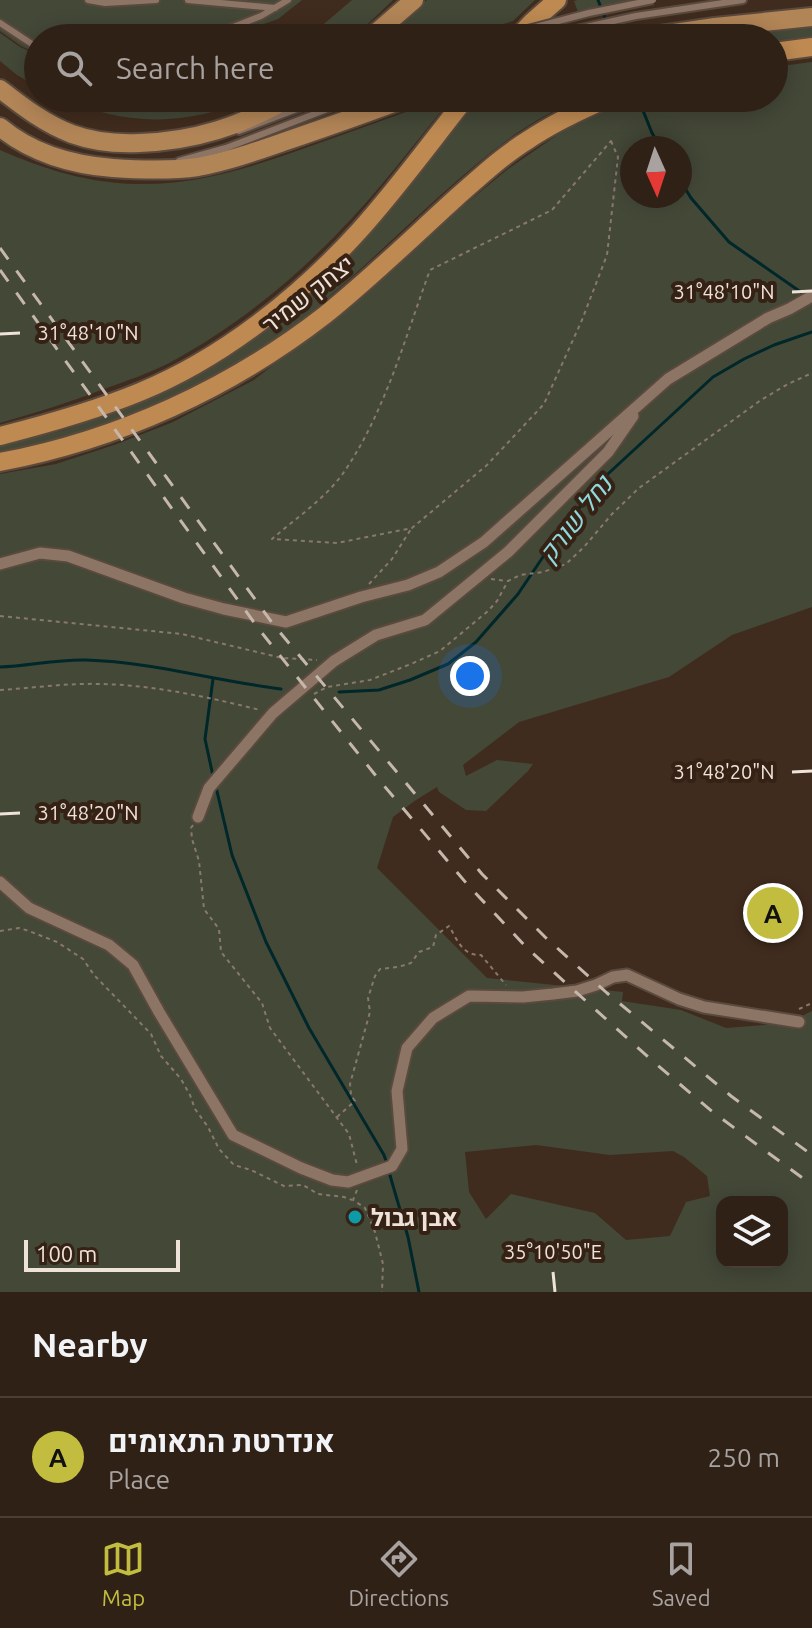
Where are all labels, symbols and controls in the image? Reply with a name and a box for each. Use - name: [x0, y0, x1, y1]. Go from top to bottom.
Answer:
- search box: [24, 24, 788, 112]
- icon: search: [52, 46, 96, 90]
- text: Search here: [116, 51, 275, 85]
- north arrow: [620, 136, 692, 208]
- street label: יצחק שמיר: [257, 250, 359, 338]
- text: 31°48'10"N: [673, 280, 775, 303]
- text: 31°48'10"N: [37, 321, 139, 344]
- water label: נחל שורק: [532, 469, 620, 569]
- your location: [450, 656, 490, 696]
- text: 31°48'20"N: [673, 760, 775, 783]
- text: 31°48'20"N: [37, 801, 139, 824]
- pin: A: [747, 883, 799, 943]
- map controls: [716, 1196, 788, 1268]
- button: layers: [716, 1196, 788, 1268]
- place label: אבן גבול: [371, 1204, 458, 1231]
- marker: אבן גבול: [346, 1208, 364, 1226]
- scale bar: [24, 1236, 180, 1272]
- text: 35°10'50"E: [504, 1240, 602, 1263]
- text: 100 m: [36, 1241, 97, 1266]
- text: Nearby: [32, 1325, 147, 1363]
- text: אנדרטת התאומים: [108, 1424, 335, 1458]
- text: A: [49, 1443, 67, 1472]
- text: 250 m: [708, 1443, 780, 1472]
- text: Place: [108, 1465, 170, 1494]
- tab: Map: [101, 1537, 145, 1610]
- tab: Directions: [348, 1537, 449, 1610]
- tab: Saved: [652, 1537, 711, 1610]

